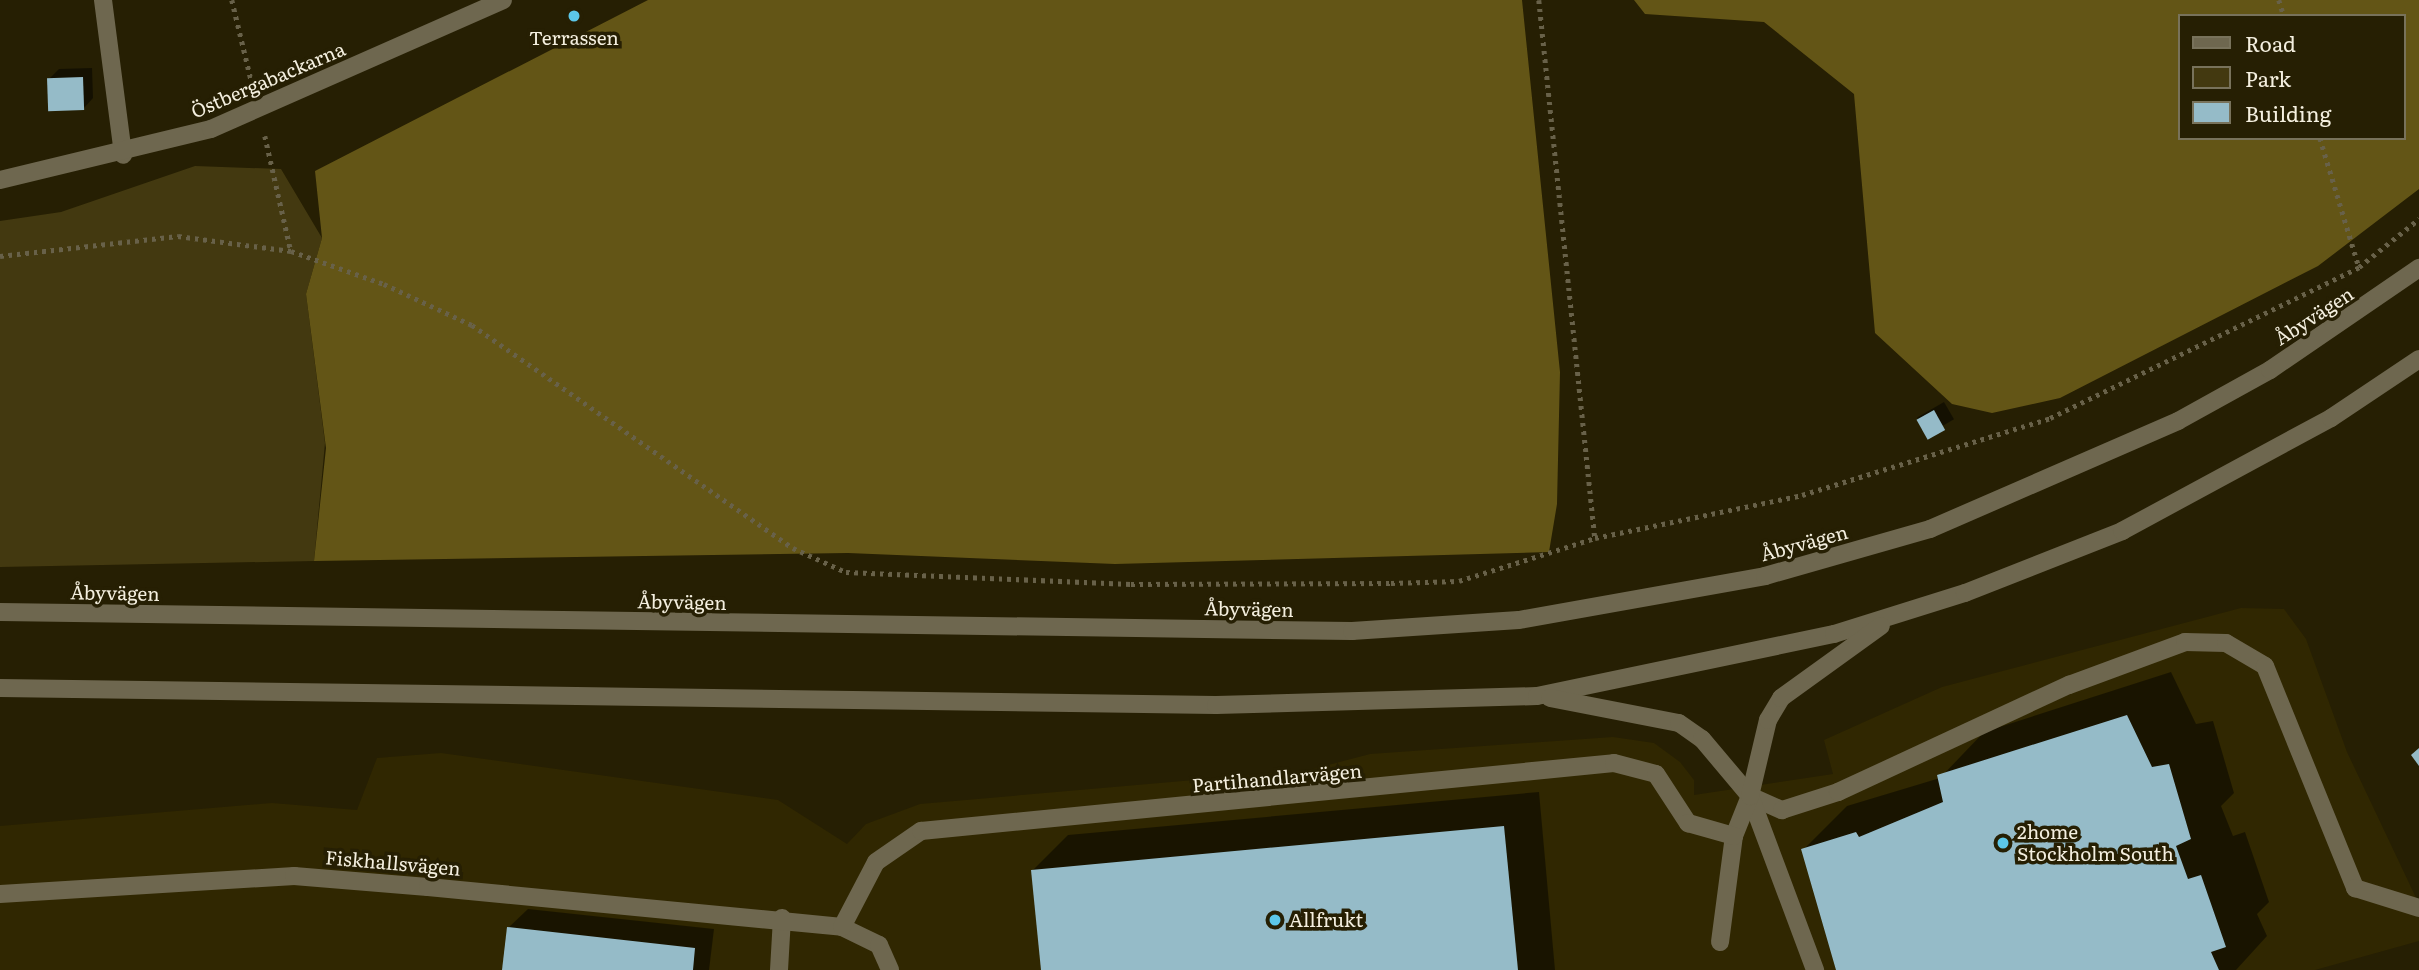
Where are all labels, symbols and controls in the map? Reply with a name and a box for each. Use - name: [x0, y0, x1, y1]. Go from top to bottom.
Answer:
- marker: Terrassen: [566, 8, 582, 24]
- legend: [2178, 14, 2405, 140]
- place label: Terrassen: [529, 27, 619, 49]
- text: Road: [2245, 27, 2296, 58]
- street label: Östbergabackarna: [188, 37, 348, 123]
- text: Park: [2245, 62, 2291, 93]
- text: Building: [2245, 97, 2331, 128]
- street label: Åbyvägen: [2270, 282, 2358, 350]
- street label: Åbyvägen: [1758, 520, 1850, 566]
- street label: Åbyvägen: [70, 581, 160, 605]
- street label: Åbyvägen: [637, 590, 727, 614]
- street label: Åbyvägen: [1204, 597, 1294, 621]
- street label: Partihandlarvägen: [1191, 759, 1363, 797]
- place label: 2home Stockholm South: [2017, 821, 2174, 865]
- marker: 2home Stockholm South: [1995, 835, 2011, 851]
- street label: Fiskhallsvägen: [324, 846, 462, 880]
- place label: Allfrukt: [1289, 909, 1363, 931]
- marker: Allfrukt: [1267, 912, 1283, 928]

